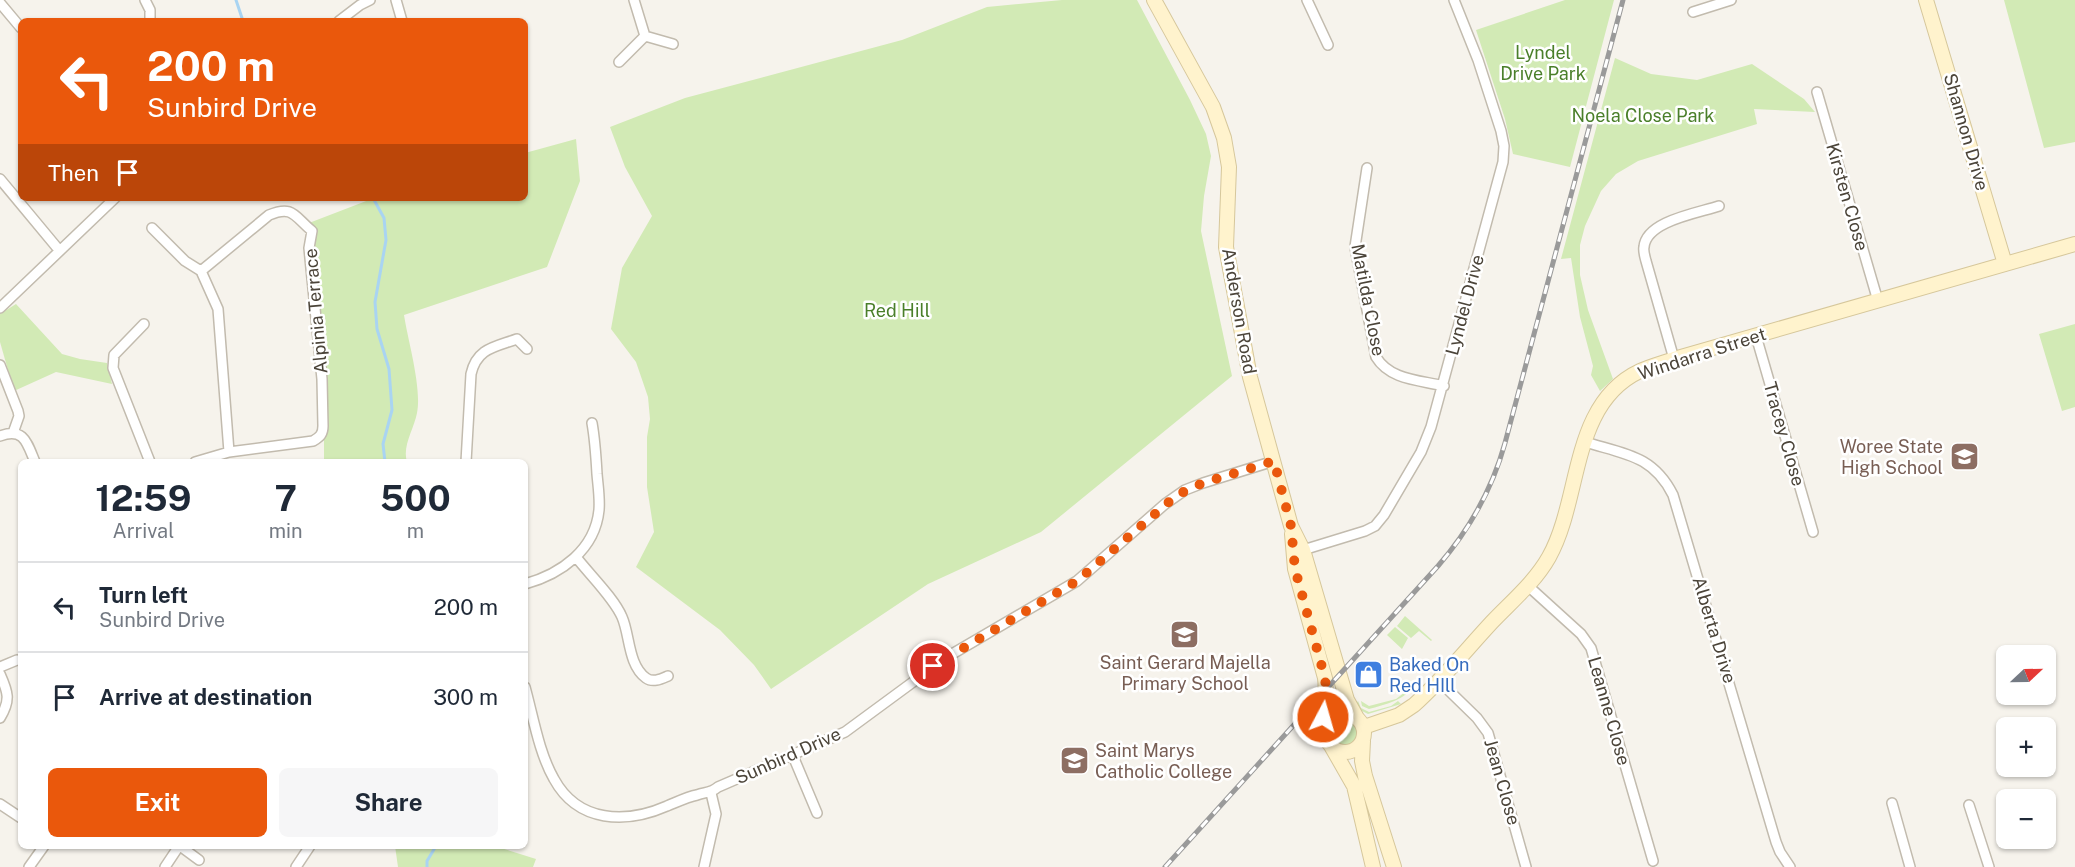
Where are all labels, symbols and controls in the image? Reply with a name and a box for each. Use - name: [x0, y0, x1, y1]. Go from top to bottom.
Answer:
- text: 200 m: [147, 41, 275, 90]
- icon: left: [48, 42, 126, 120]
- park label: Lyndel Drive Park: [1500, 42, 1586, 84]
- street label: Shannon Drive: [1940, 71, 1993, 193]
- text: Sunbird Drive: [147, 91, 317, 123]
- park label: Noela Close Park: [1572, 105, 1714, 126]
- street label: Kirsten Close: [1822, 140, 1873, 253]
- icon: arrive: [111, 156, 144, 189]
- text: Then: [48, 160, 99, 186]
- street label: Matilda Close: [1347, 242, 1390, 358]
- street label: Anderson Road: [1218, 246, 1261, 376]
- street label: Alpinia Terrace: [300, 247, 331, 375]
- street label: Lyndel Drive: [1441, 252, 1488, 358]
- park label: Red Hill: [864, 300, 930, 321]
- street label: Windarra Street: [1635, 323, 1769, 384]
- street label: Tracey Close: [1760, 379, 1809, 488]
- place label: Woree State High School: [1840, 436, 1943, 478]
- school or university icon: Woree State High School: [1948, 441, 1980, 473]
- text: 12:59: [95, 477, 191, 519]
- text: 7: [274, 477, 297, 519]
- text: 500: [380, 477, 451, 519]
- text: Arrival: [112, 519, 174, 543]
- text: min: [269, 519, 303, 543]
- text: m: [407, 519, 424, 543]
- street label: Alberta Drive: [1688, 574, 1741, 686]
- text: Turn left: [99, 582, 188, 608]
- icon: left: [48, 591, 81, 624]
- text: 200 m: [434, 594, 498, 620]
- text: Sunbird Drive: [99, 608, 225, 632]
- school or university icon: Saint Gerard Majella Primary School: [1169, 618, 1201, 650]
- pin: [907, 640, 958, 691]
- north arrow: [1996, 645, 2056, 705]
- map controls: [1996, 645, 2056, 849]
- icon: arrive: [916, 649, 949, 682]
- place label: Saint Gerard Majella Primary School: [1099, 652, 1271, 694]
- place label: Baked On Red HIll: [1389, 654, 1470, 696]
- street label: Leanne Close: [1584, 654, 1635, 768]
- shop icon: Baked On Red HIll: [1352, 659, 1384, 691]
- icon: arrive: [48, 681, 81, 714]
- text: Arrive at destination: [99, 684, 312, 710]
- text: 300 m: [433, 684, 498, 710]
- position arrow: [1291, 685, 1355, 749]
- button: +: [1996, 717, 2056, 777]
- street label: Sunbird Drive: [732, 723, 844, 788]
- street label: Jean Close: [1480, 736, 1525, 827]
- place label: Saint Marys Catholic College: [1095, 740, 1232, 782]
- school or university icon: Saint Marys Catholic College: [1058, 745, 1090, 777]
- button: Exit: [48, 768, 267, 837]
- button: Share: [279, 768, 498, 837]
- button: −: [1996, 789, 2056, 849]

